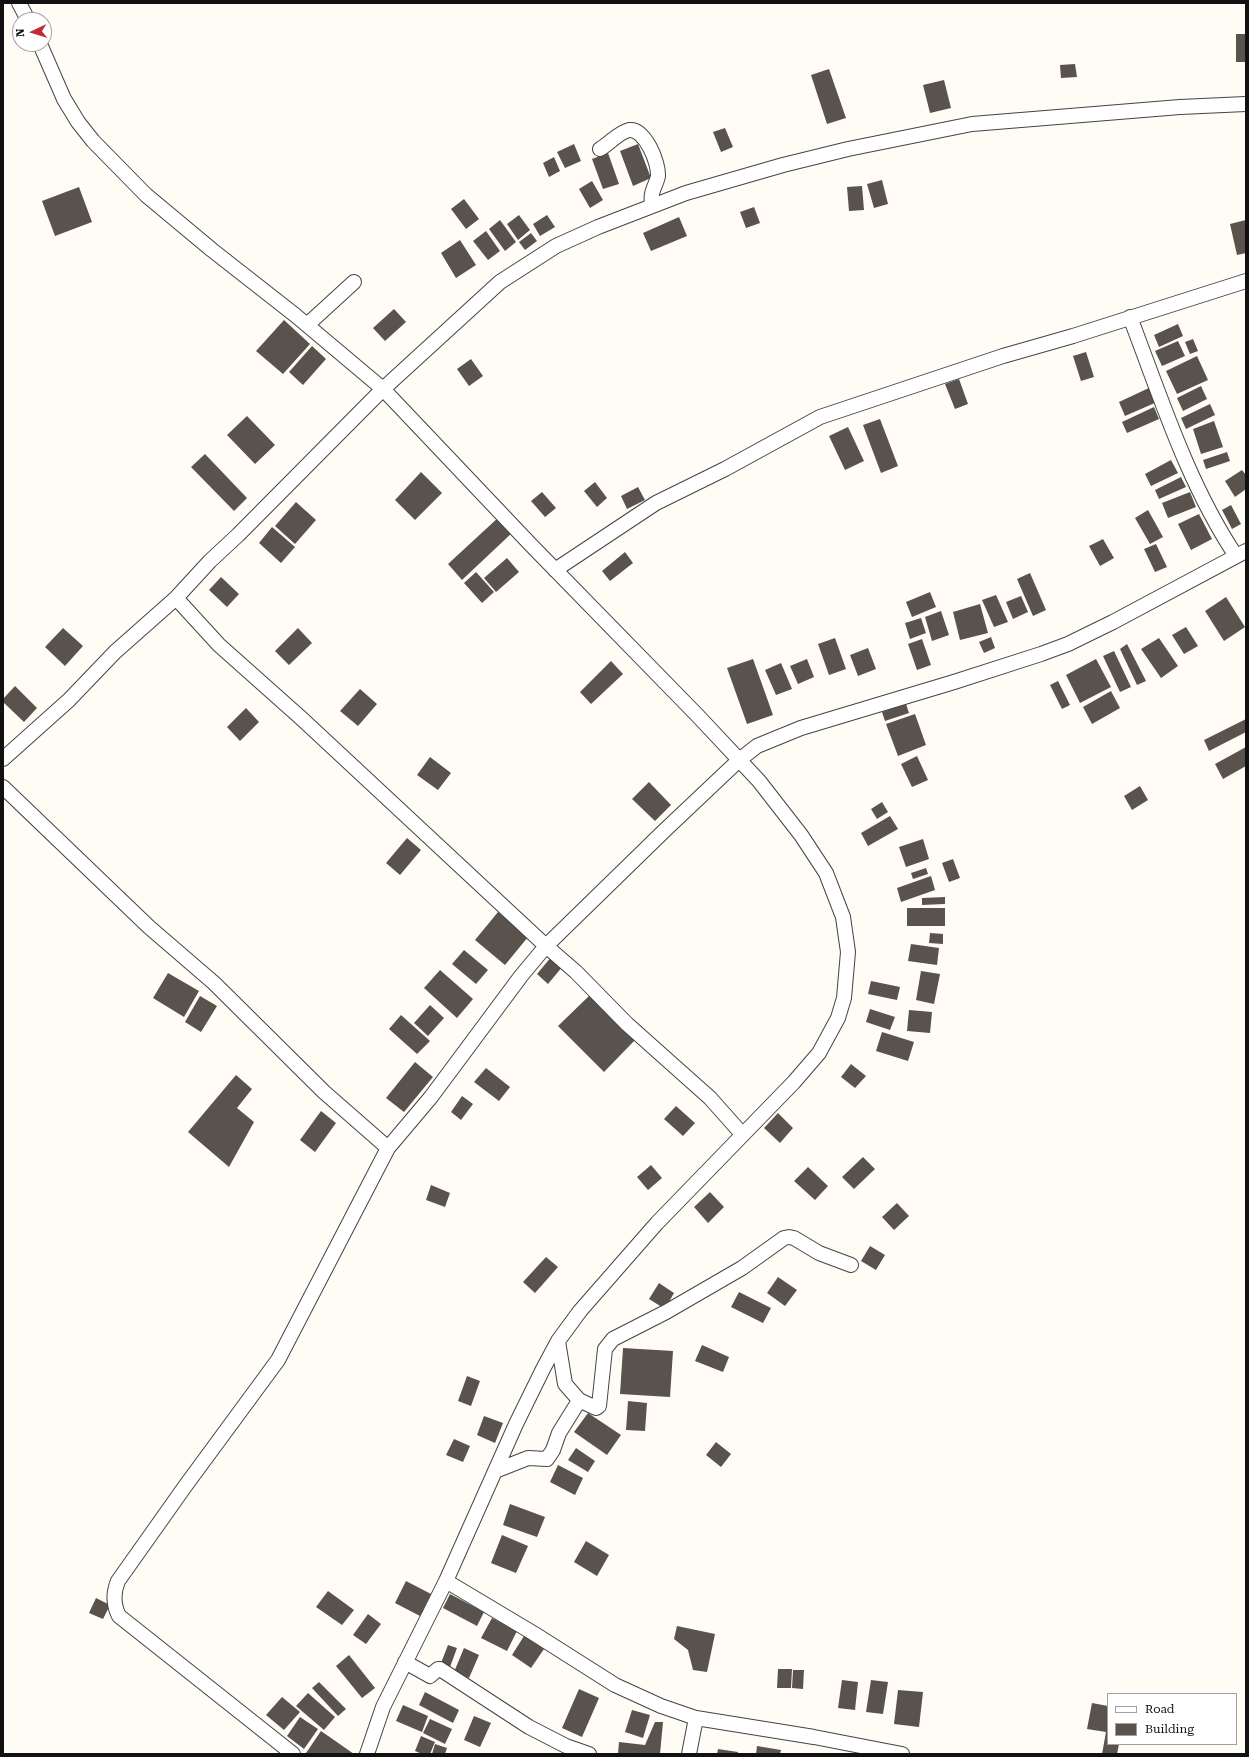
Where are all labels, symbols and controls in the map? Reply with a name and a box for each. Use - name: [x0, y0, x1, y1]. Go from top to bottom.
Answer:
- north arrow: [12, 12, 52, 52]
- text: N: [14, 28, 27, 37]
- legend: [1107, 1693, 1237, 1745]
- text: Road: [1145, 1702, 1174, 1716]
- text: Building: [1145, 1722, 1194, 1736]

